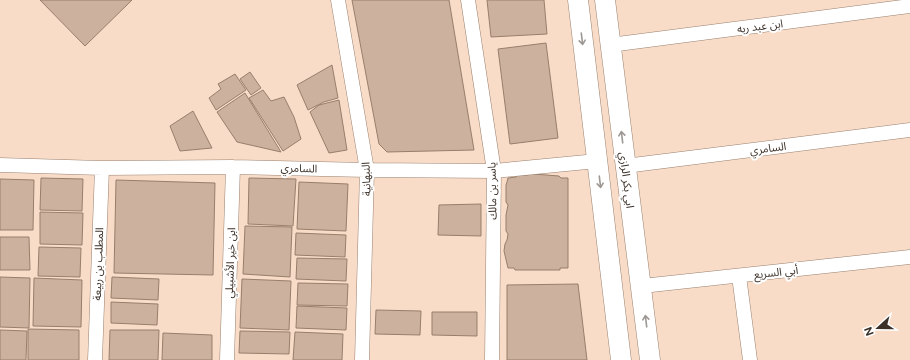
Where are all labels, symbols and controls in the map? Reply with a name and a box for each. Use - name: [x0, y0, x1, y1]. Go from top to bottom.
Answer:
- street label: ابن عبد ربه: [736, 17, 784, 36]
- one-way arrow: [578, 32, 586, 45]
- one-way arrow: [618, 131, 626, 144]
- street label: السامري: [749, 140, 787, 160]
- street label: ابي بكر الرازي: [614, 151, 636, 209]
- street label: السامري: [280, 161, 317, 178]
- street label: النبهانية: [359, 162, 374, 196]
- street label: ياسر بن مالك: [485, 162, 500, 220]
- one-way arrow: [596, 175, 603, 188]
- street label: المطلب بن ربيعة: [91, 227, 107, 301]
- street label: ابن خير الأشبيلي: [223, 227, 241, 299]
- street label: أبي السريع: [753, 263, 799, 284]
- north arrow: [858, 308, 898, 348]
- one-way arrow: [642, 315, 649, 328]
- text: N: [862, 325, 877, 338]

